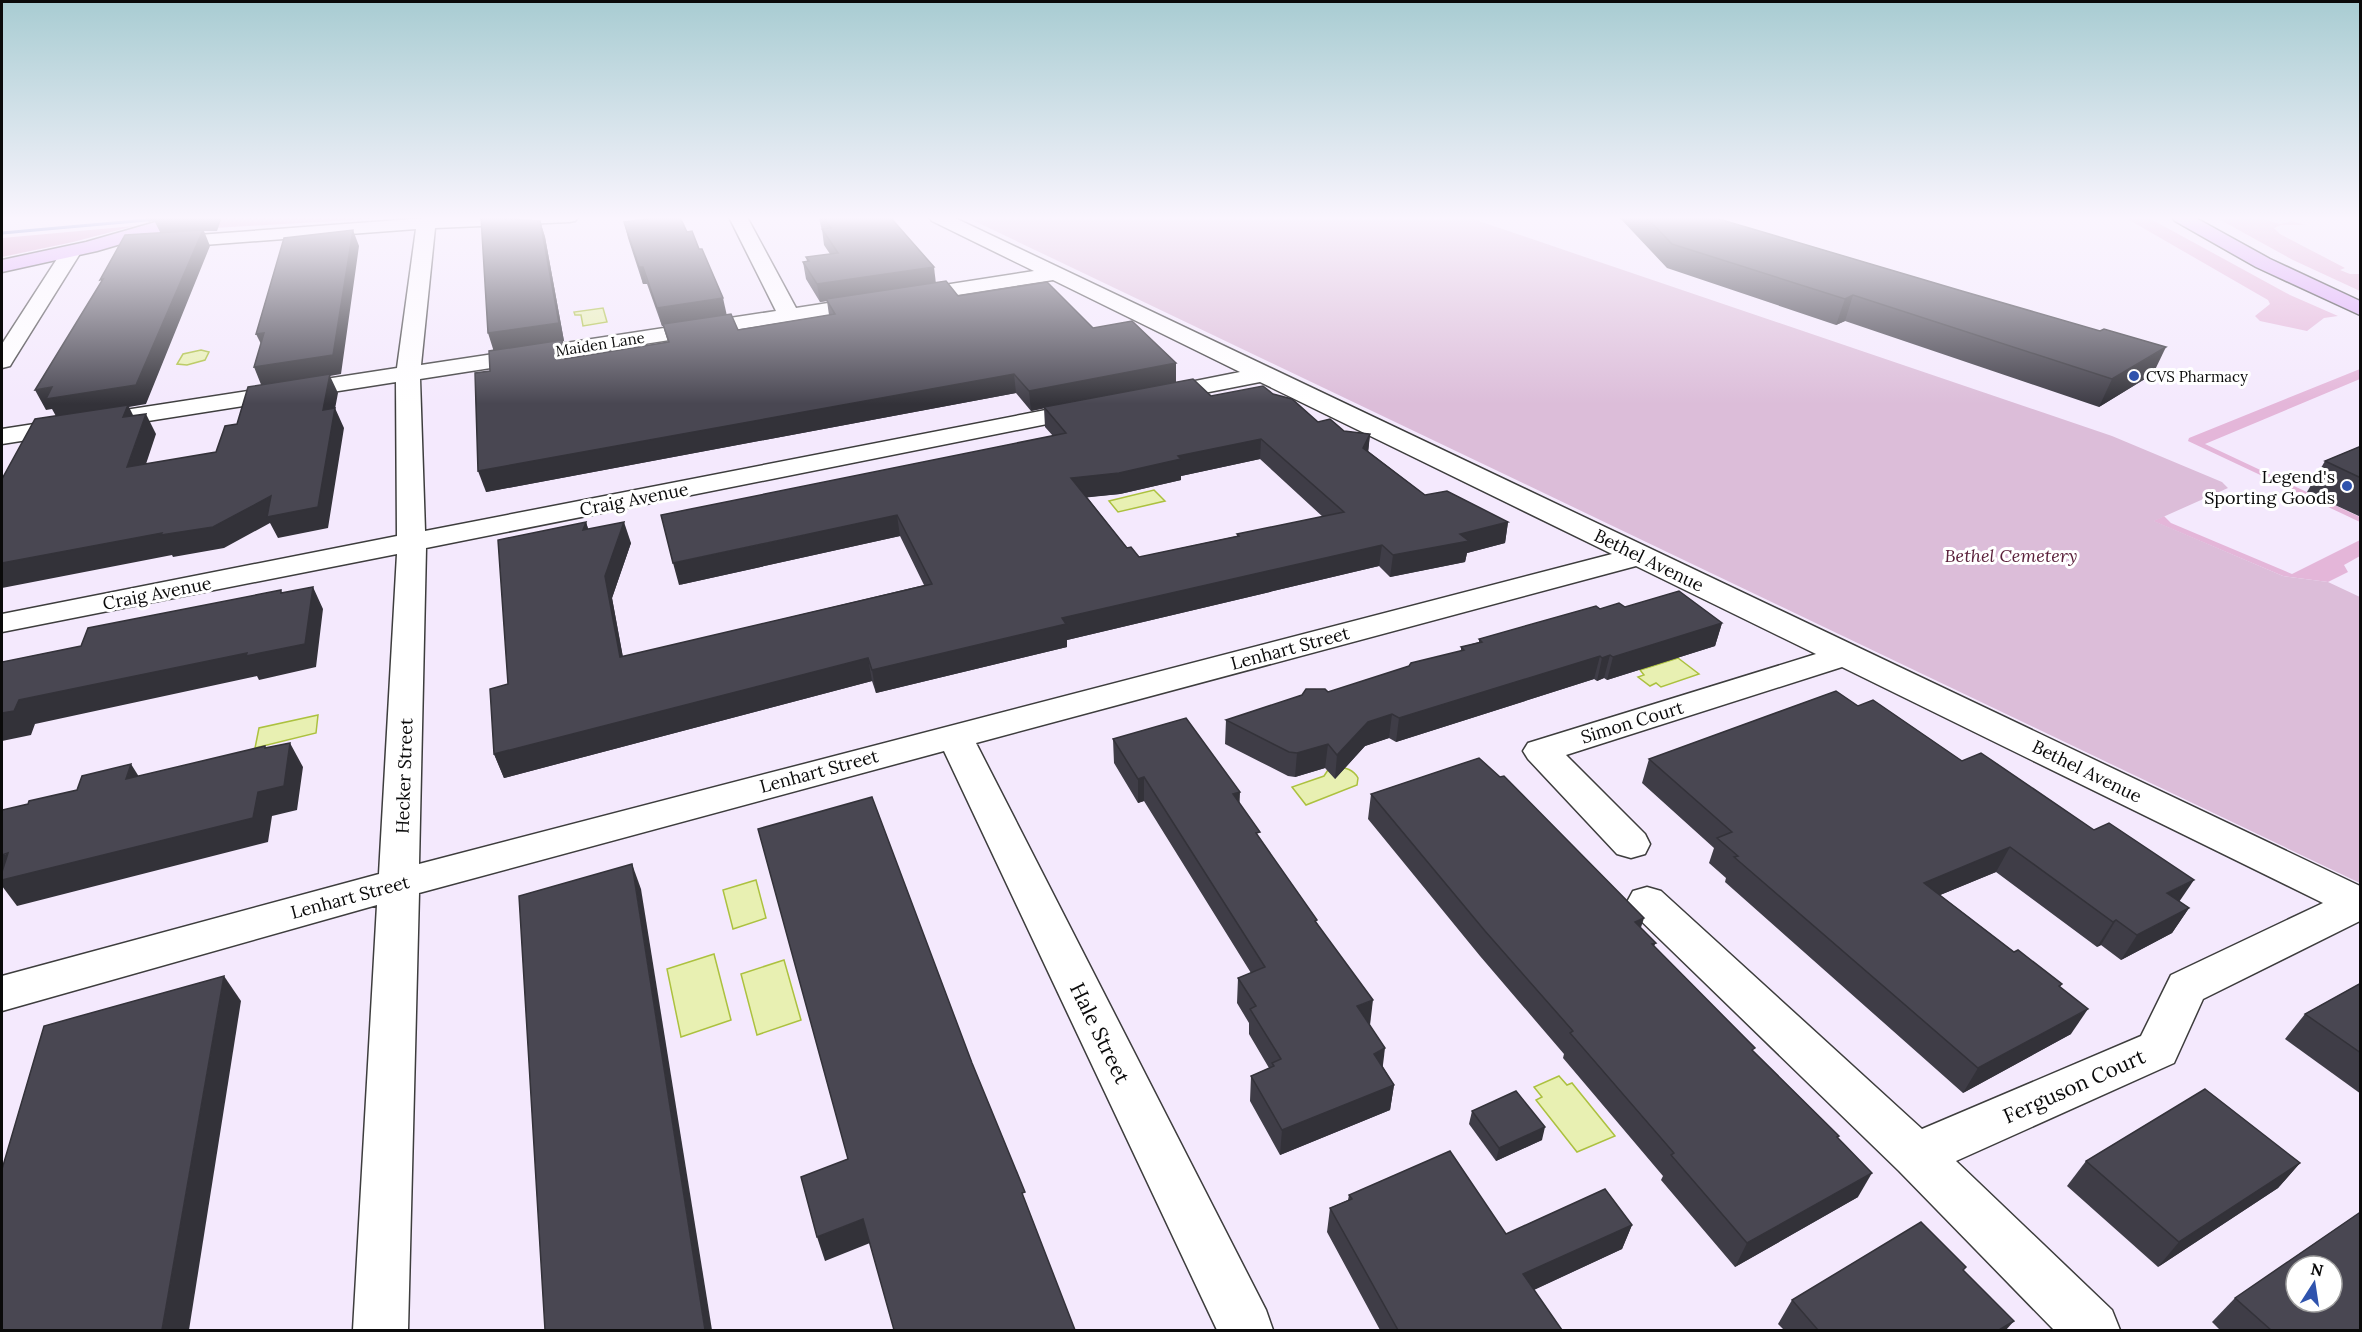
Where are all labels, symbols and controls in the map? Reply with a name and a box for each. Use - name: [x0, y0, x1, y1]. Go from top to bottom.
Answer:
- street label: Maiden Lane: [554, 328, 646, 360]
- place label: CVS Pharmacy: [2146, 367, 2248, 386]
- marker: CVS Pharmacy: [2127, 369, 2141, 383]
- place label: Legend's Sporting Goods: [2204, 465, 2335, 509]
- street label: Craig Avenue: [578, 477, 691, 521]
- marker: Legend's Sporting Goods: [2340, 479, 2354, 493]
- street label: Bethel Avenue: [1590, 524, 1708, 597]
- park label: Bethel Cemetery: [1944, 544, 2078, 567]
- street label: Craig Avenue: [101, 571, 214, 615]
- street label: Lenhart Street: [1228, 621, 1352, 675]
- street label: Simon Court: [1578, 695, 1686, 749]
- street label: Hecker Street: [390, 718, 418, 834]
- street label: Bethel Avenue: [2028, 735, 2146, 808]
- street label: Lenhart Street: [757, 744, 881, 798]
- street label: Lenhart Street: [288, 870, 412, 924]
- street label: Hale Street: [1064, 978, 1136, 1089]
- street label: Ferguson Court: [1999, 1042, 2150, 1129]
- north arrow: [2284, 1254, 2344, 1314]
- text: N: [2309, 1258, 2325, 1280]

